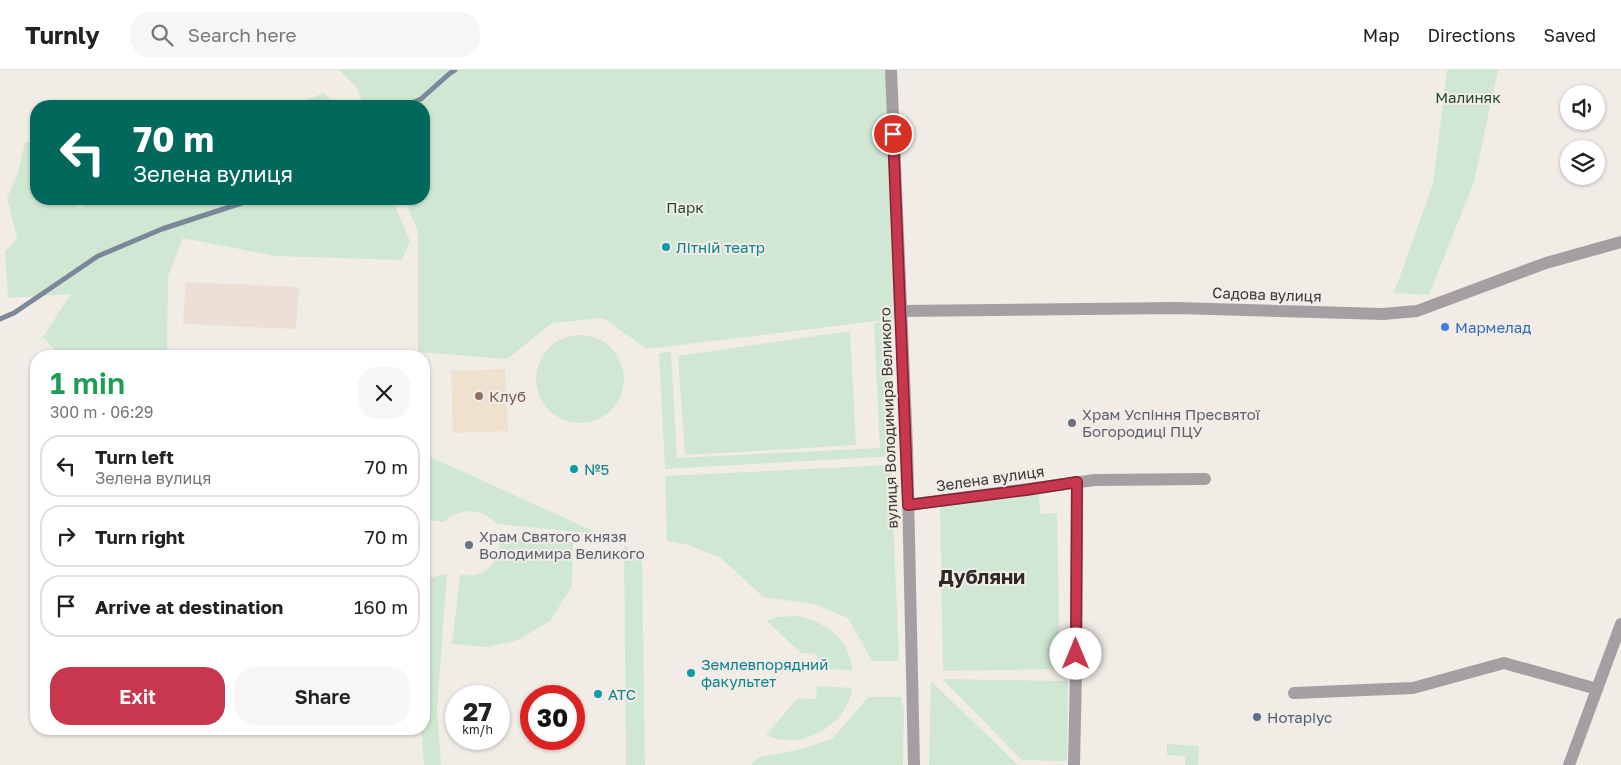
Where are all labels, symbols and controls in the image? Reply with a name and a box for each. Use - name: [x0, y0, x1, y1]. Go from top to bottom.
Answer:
- search box: [130, 12, 480, 57]
- text: Turnly: [25, 20, 100, 49]
- icon: search: [148, 21, 176, 49]
- text: Search here: [188, 23, 297, 46]
- text: Map: [1363, 24, 1399, 46]
- text: Directions: [1427, 24, 1515, 46]
- text: Saved: [1543, 24, 1596, 46]
- map controls: [1560, 85, 1605, 185]
- button: sound: [1560, 85, 1605, 130]
- park label: Малиняк: [1435, 88, 1501, 106]
- pin: [872, 113, 914, 155]
- text: 70 m: [133, 118, 214, 160]
- icon: left: [50, 120, 115, 185]
- icon: arrive: [879, 120, 907, 148]
- button: layers: [1560, 140, 1605, 185]
- text: Зелена вулиця: [133, 160, 293, 187]
- park label: Парк: [666, 198, 704, 216]
- place label: Літній театр: [676, 238, 765, 256]
- marker: Літній театр: [660, 241, 672, 253]
- street label: Садова вулиця: [1212, 283, 1322, 305]
- street label: вулиця Володимира Великого: [875, 307, 901, 529]
- place label: Мармелад: [1455, 318, 1531, 336]
- marker: Мармелад: [1439, 321, 1451, 333]
- text: 1 min: [50, 365, 125, 401]
- button: close: [358, 367, 410, 419]
- place label: Клуб: [489, 387, 526, 405]
- marker: Клуб: [473, 390, 485, 402]
- text: 300 m · 06:29: [50, 402, 154, 422]
- place label: Храм Успіння Пресвятої Богородиці ПЦУ: [1082, 405, 1261, 440]
- marker: Храм Успіння Пресвятої Богородиці ПЦУ: [1066, 417, 1078, 429]
- text: Turn left: [95, 445, 174, 468]
- icon: left: [52, 452, 80, 480]
- text: 70 m: [365, 455, 408, 478]
- place label: №5: [584, 460, 609, 478]
- street label: Зелена вулиця: [935, 461, 1045, 495]
- marker: №5: [568, 463, 580, 475]
- text: Зелена вулиця: [95, 468, 211, 488]
- icon: right: [52, 522, 80, 550]
- text: Turn right: [95, 525, 185, 548]
- text: 70 m: [365, 525, 408, 548]
- place label: Храм Святого князя Володимира Великого: [479, 527, 645, 562]
- marker: Храм Святого князя Володимира Великого: [463, 539, 475, 551]
- district label: Дубляни: [939, 564, 1025, 588]
- icon: arrive: [52, 592, 80, 620]
- text: Arrive at destination: [95, 595, 283, 618]
- text: 160 m: [354, 595, 408, 618]
- position arrow: [1049, 627, 1101, 679]
- place label: Землевпорядний факультет: [701, 655, 828, 690]
- button: Exit: [50, 667, 225, 725]
- button: Share: [235, 667, 410, 725]
- marker: Землевпорядний факультет: [685, 667, 697, 679]
- speed limit sign: 30: [520, 685, 585, 750]
- place label: АТС: [608, 685, 636, 703]
- marker: АТС: [592, 688, 604, 700]
- text: 27: [463, 696, 492, 727]
- place label: Нотаріус: [1267, 708, 1332, 726]
- marker: Нотаріус: [1251, 711, 1263, 723]
- text: km/h: [462, 722, 493, 737]

